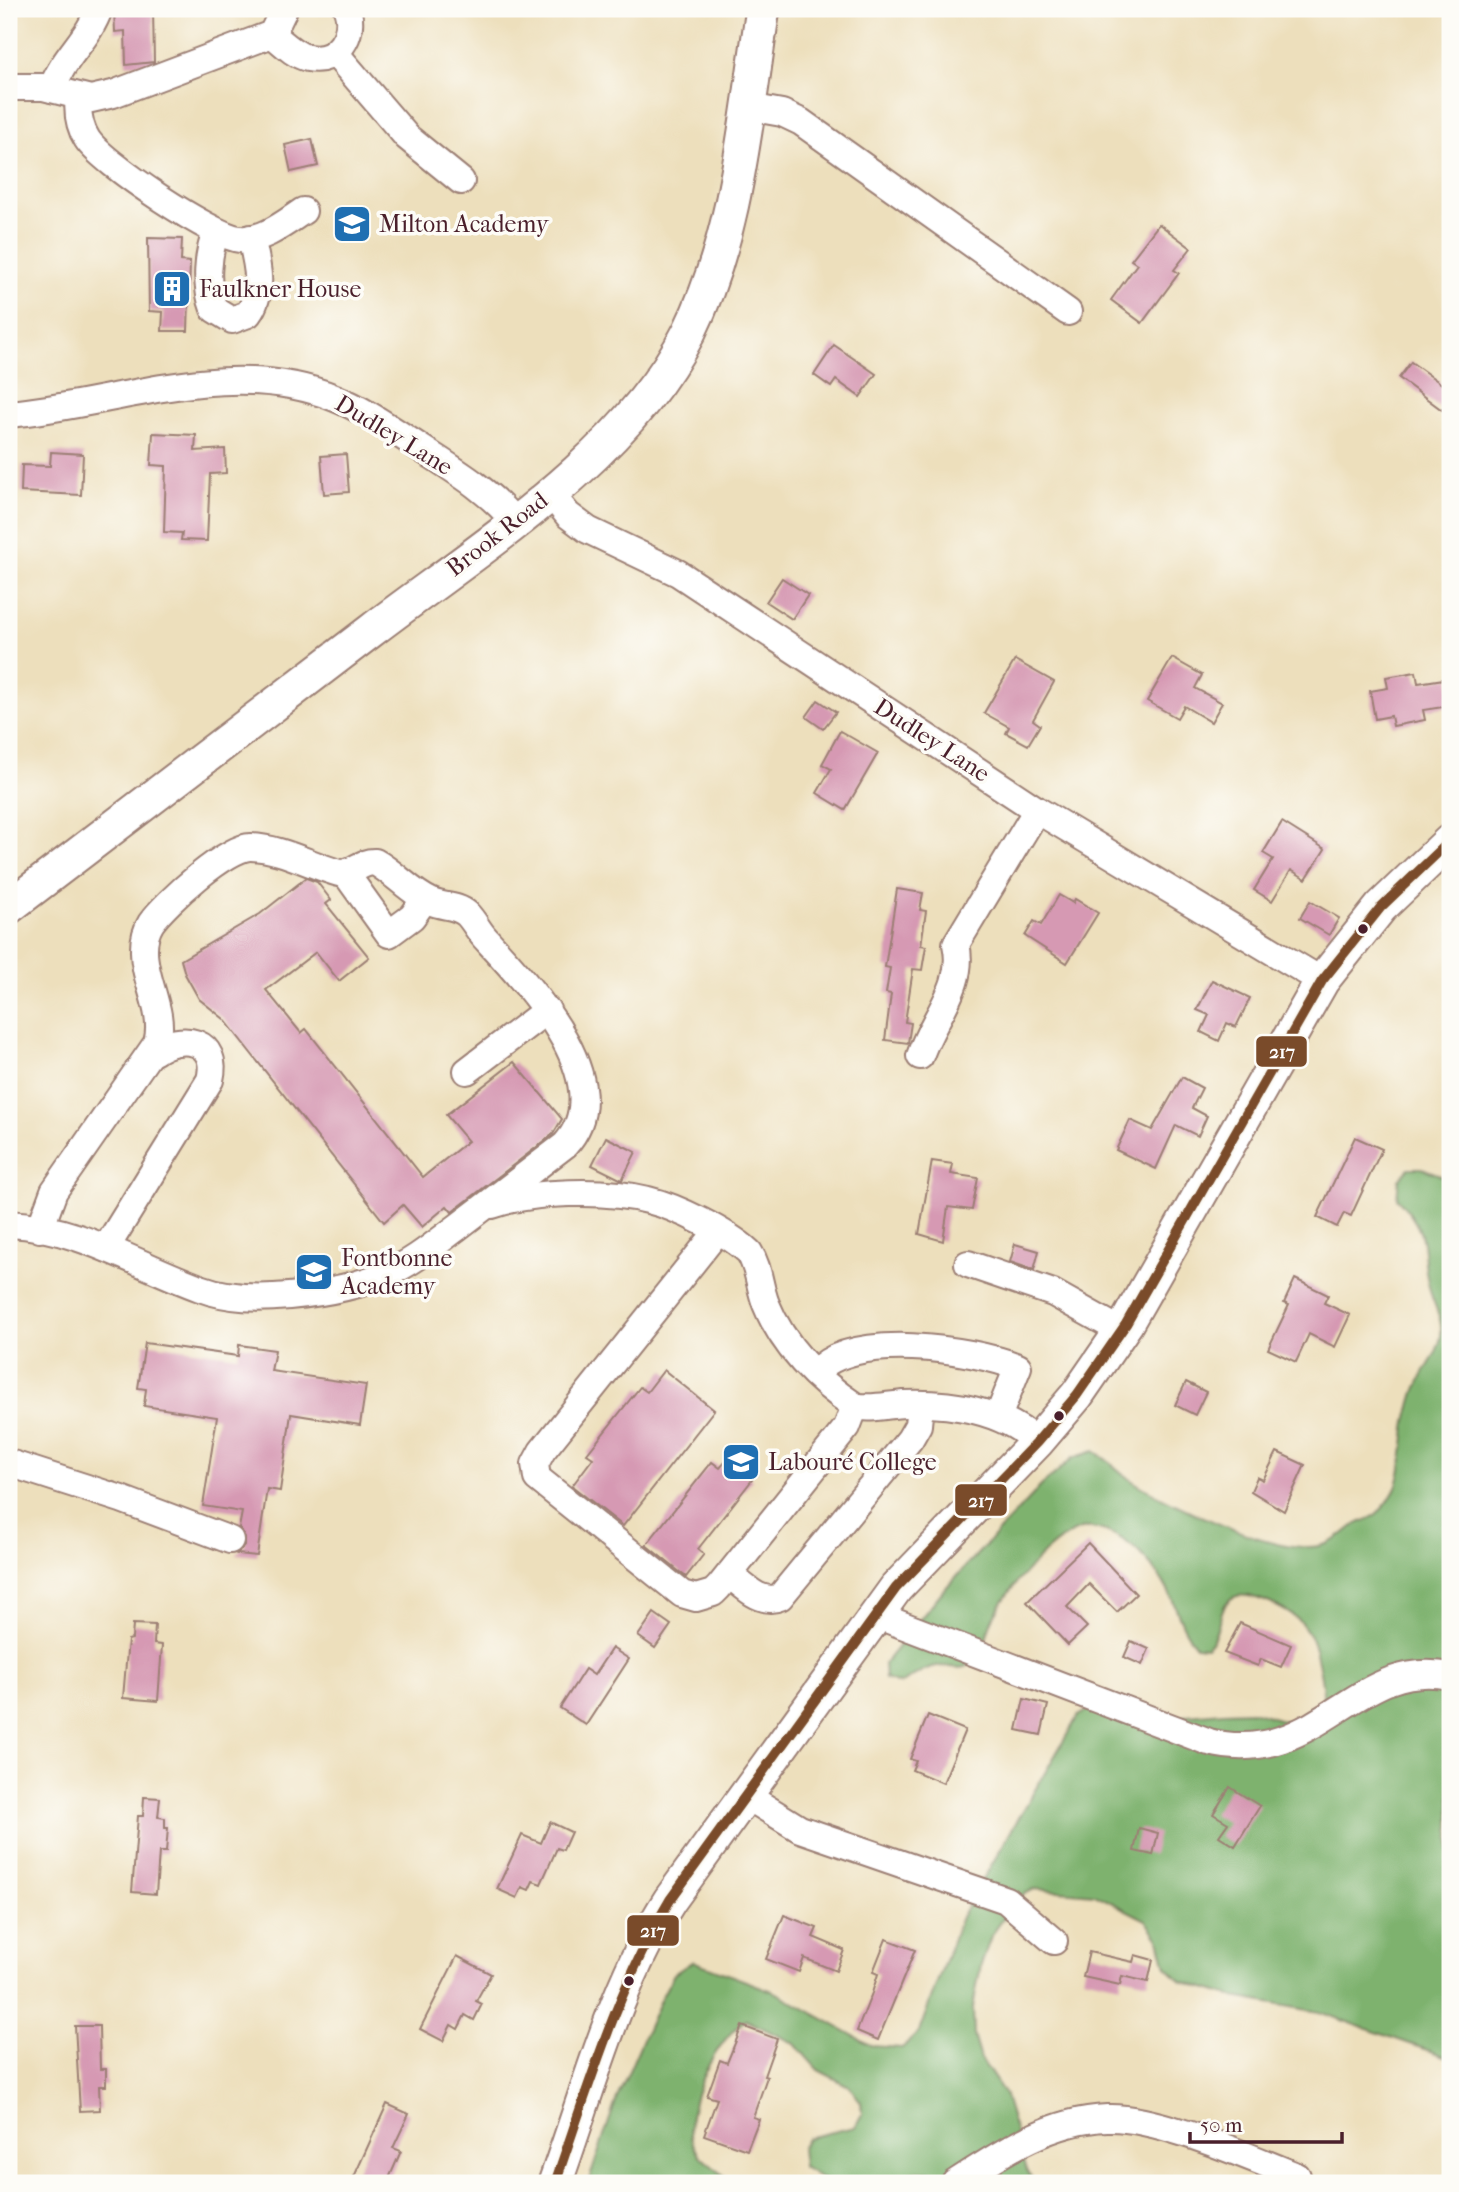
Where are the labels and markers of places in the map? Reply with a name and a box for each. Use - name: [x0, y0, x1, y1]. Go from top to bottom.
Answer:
- school or university icon: Milton Academy: [331, 203, 373, 245]
- place label: Milton Academy: [379, 210, 550, 238]
- building icon: Faulkner House: [151, 268, 193, 310]
- place label: Faulkner House: [199, 275, 361, 303]
- unlabelled marker: [1356, 922, 1370, 936]
- place label: Fontbonne Academy: [340, 1244, 452, 1300]
- school or university icon: Fontbonne Academy: [293, 1251, 335, 1293]
- unlabelled marker: [1052, 1409, 1066, 1423]
- school or university icon: Labouré College: [720, 1441, 762, 1483]
- place label: Labouré College: [768, 1448, 937, 1476]
- unlabelled marker: [622, 1974, 636, 1988]

